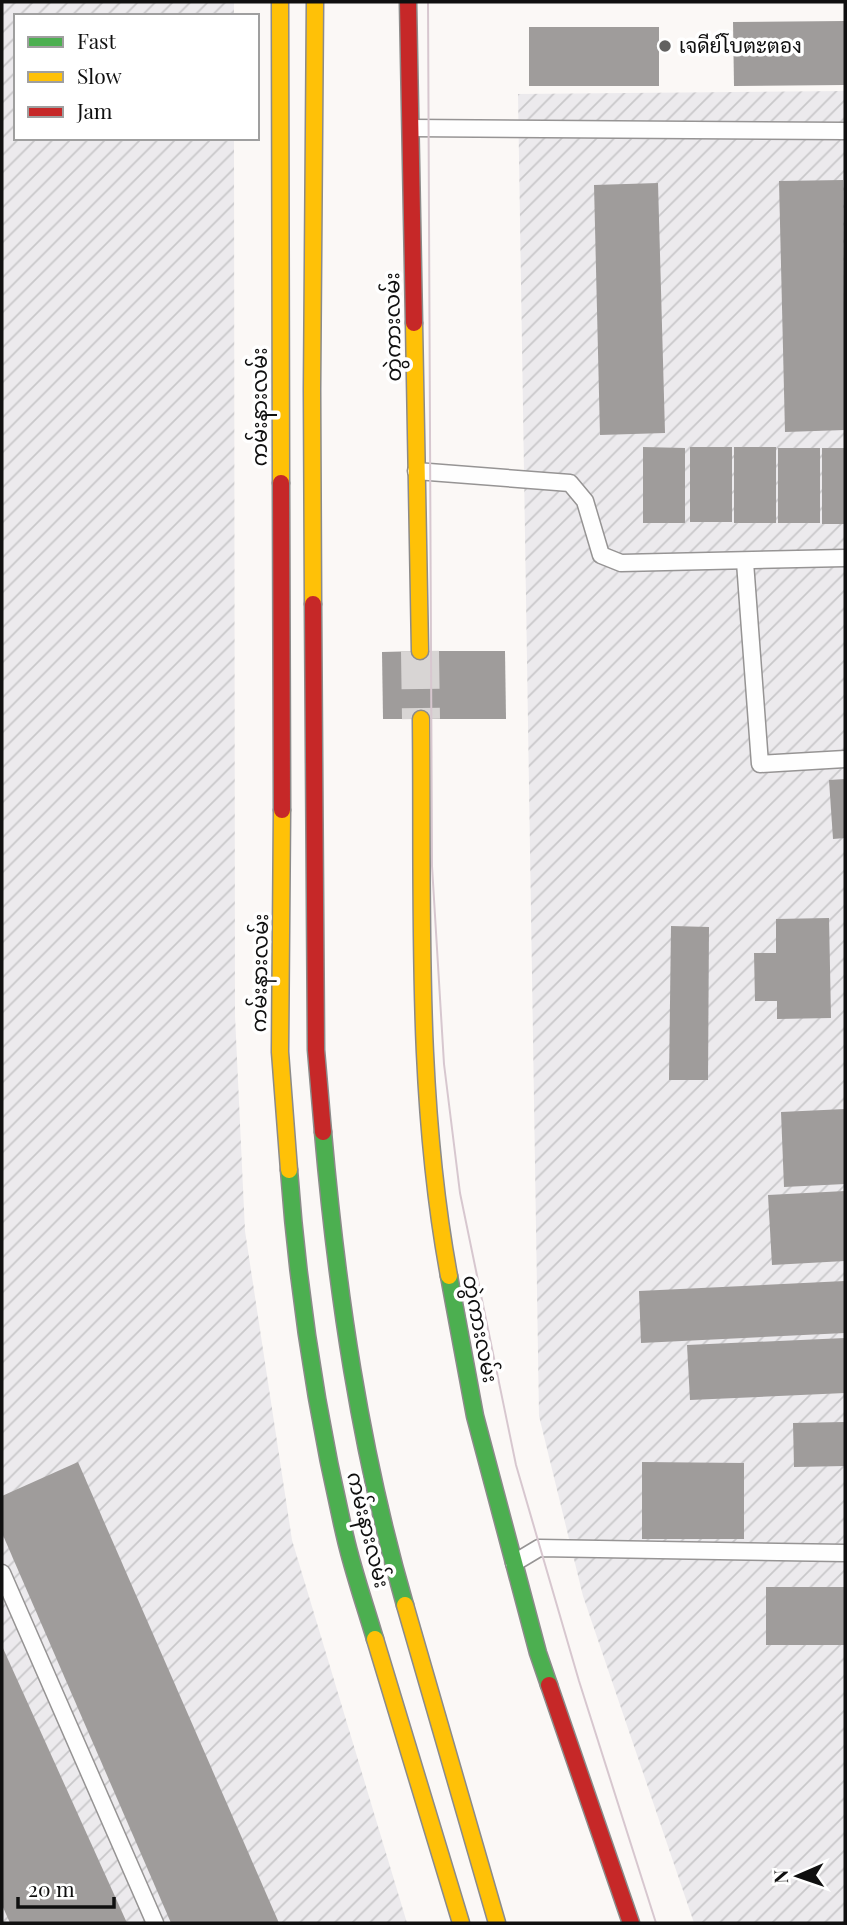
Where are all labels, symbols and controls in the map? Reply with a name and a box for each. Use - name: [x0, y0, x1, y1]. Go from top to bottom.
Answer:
- legend: [14, 14, 259, 140]
- text: Fast: [77, 26, 116, 54]
- place label: เจดีย์โบตะตอง: [679, 30, 802, 58]
- marker: เจดีย์โบตะตอง: [657, 38, 673, 54]
- text: Slow: [77, 61, 122, 89]
- text: Jam: [76, 96, 113, 124]
- street label: တွဲကားလမ်း: [376, 272, 410, 382]
- street label: ကမ်းနားလမ်း: [244, 348, 277, 466]
- street label: ကမ်းနားလမ်း: [243, 913, 278, 1033]
- street label: တွဲကားလမ်း: [454, 1272, 506, 1386]
- street label: ကမ်းနားလမ်း: [337, 1468, 398, 1592]
- north arrow: [763, 1841, 833, 1911]
- scale bar: [18, 1866, 114, 1910]
- text: N: [767, 1869, 793, 1884]
- text: 20 m: [28, 1874, 75, 1902]

